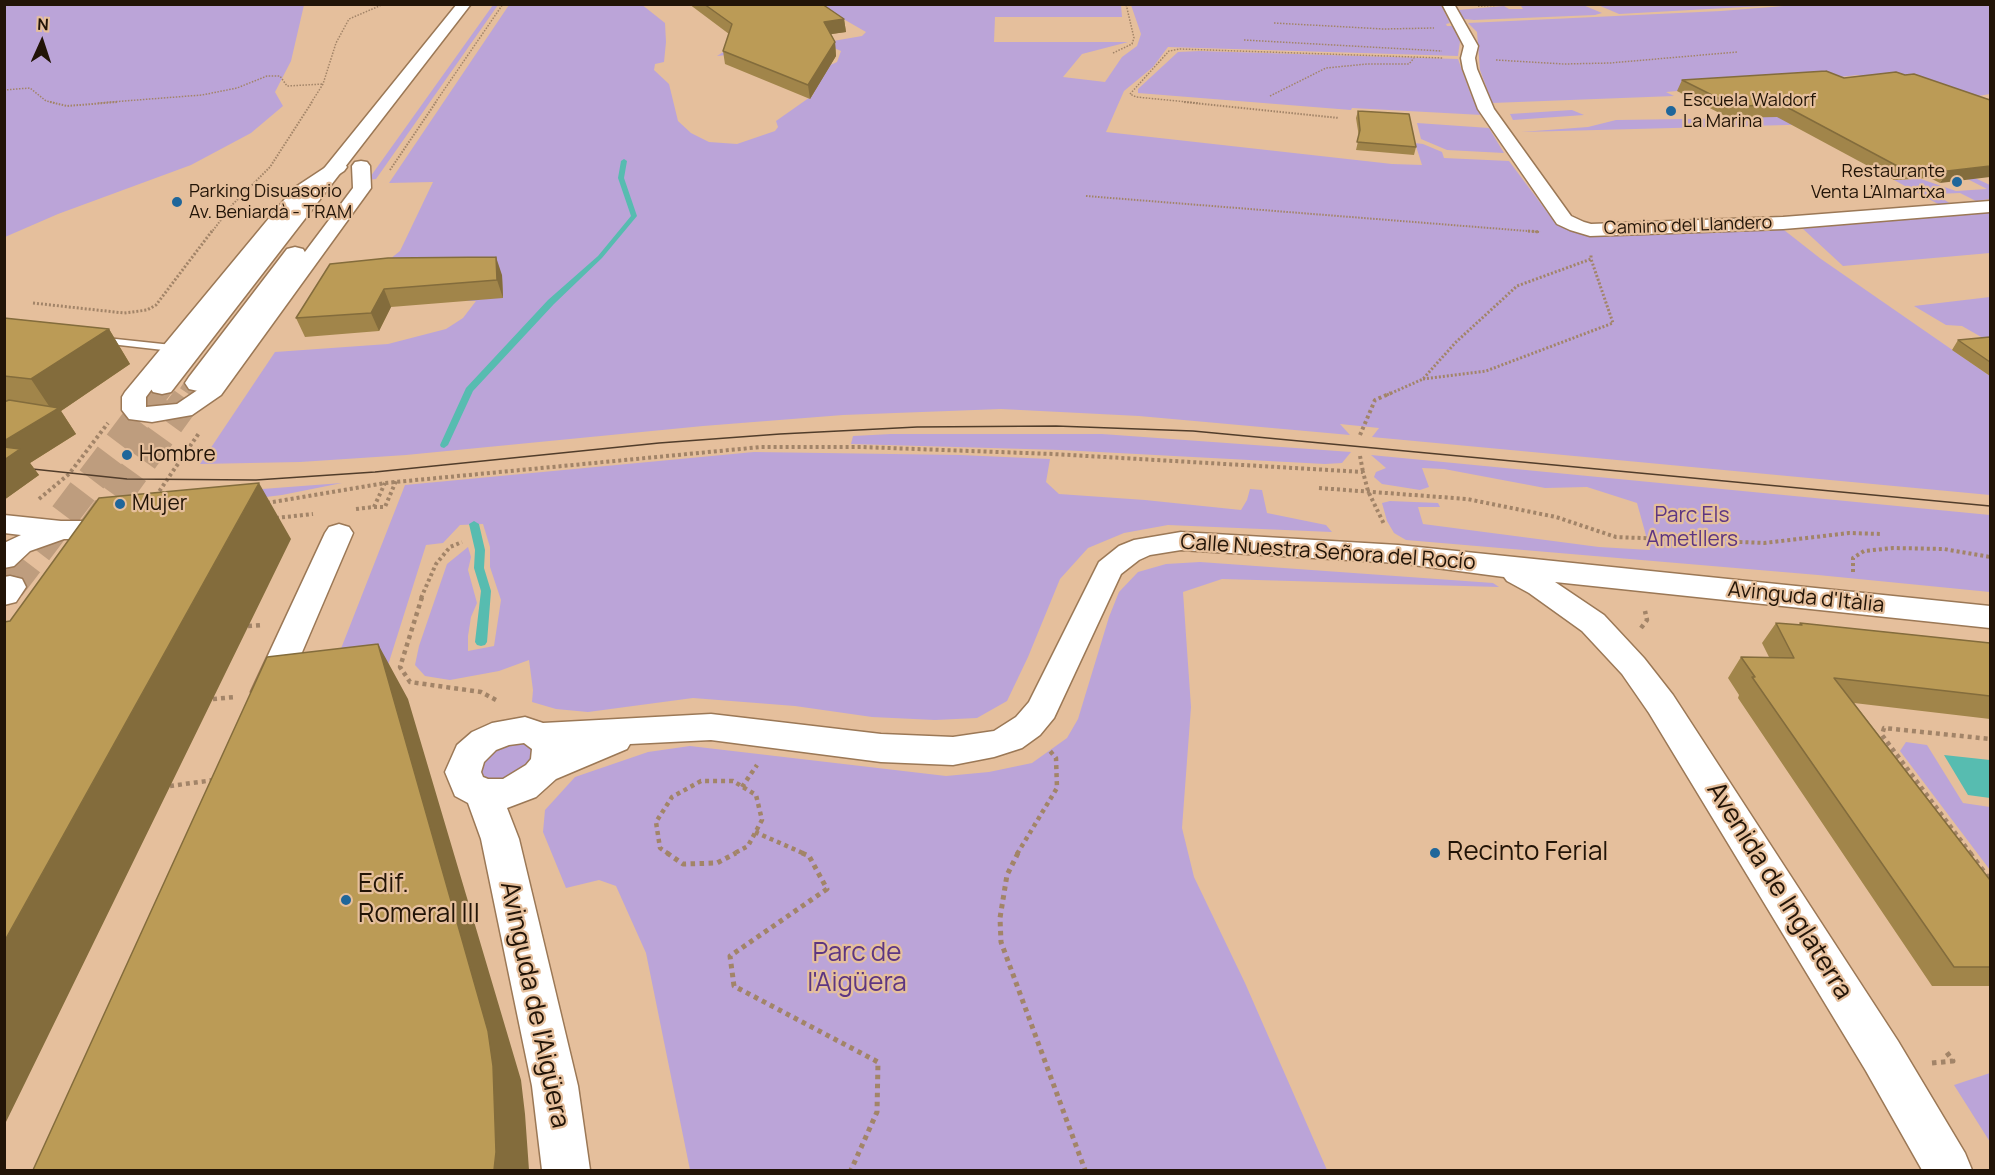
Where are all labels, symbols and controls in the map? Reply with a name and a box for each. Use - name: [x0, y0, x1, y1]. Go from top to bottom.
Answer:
- north arrow: [12, 12, 72, 72]
- text: N: [37, 13, 49, 35]
- place label: Escuela Waldorf La Marina: [1683, 90, 1816, 132]
- marker: Escuela Waldorf La Marina: [1664, 104, 1678, 118]
- place label: Restaurante Venta L’Almartxa: [1811, 161, 1945, 204]
- marker: Restaurante Venta L’Almartxa: [1950, 175, 1964, 189]
- place label: Parking Disuasorio Av. Beniardà - TRAM: [189, 181, 352, 224]
- marker: Parking Disuasorio Av. Beniardà - TRAM: [170, 195, 184, 209]
- street label: Camino del Llandero: [1603, 212, 1773, 240]
- place label: Hombre: [139, 442, 216, 468]
- marker: Hombre: [120, 448, 134, 462]
- place label: Mujer: [132, 491, 187, 517]
- marker: Mujer: [113, 497, 127, 511]
- park label: Parc Els Ametllers: [1646, 503, 1738, 553]
- street label: Calle Nuestra Señora del Rocío: [1180, 530, 1476, 576]
- street label: Avinguda d'Itàlia: [1727, 577, 1885, 619]
- street label: Avenida de Inglaterra: [1699, 777, 1859, 1005]
- place label: Recinto Ferial: [1447, 837, 1608, 869]
- marker: Recinto Ferial: [1428, 846, 1442, 860]
- place label: Edif. Romeral III: [358, 869, 480, 930]
- street label: Avinguda de l'Aigüera: [493, 879, 575, 1131]
- marker: Edif. Romeral III: [339, 893, 353, 907]
- park label: Parc de l'Aigüera: [807, 938, 907, 1000]

